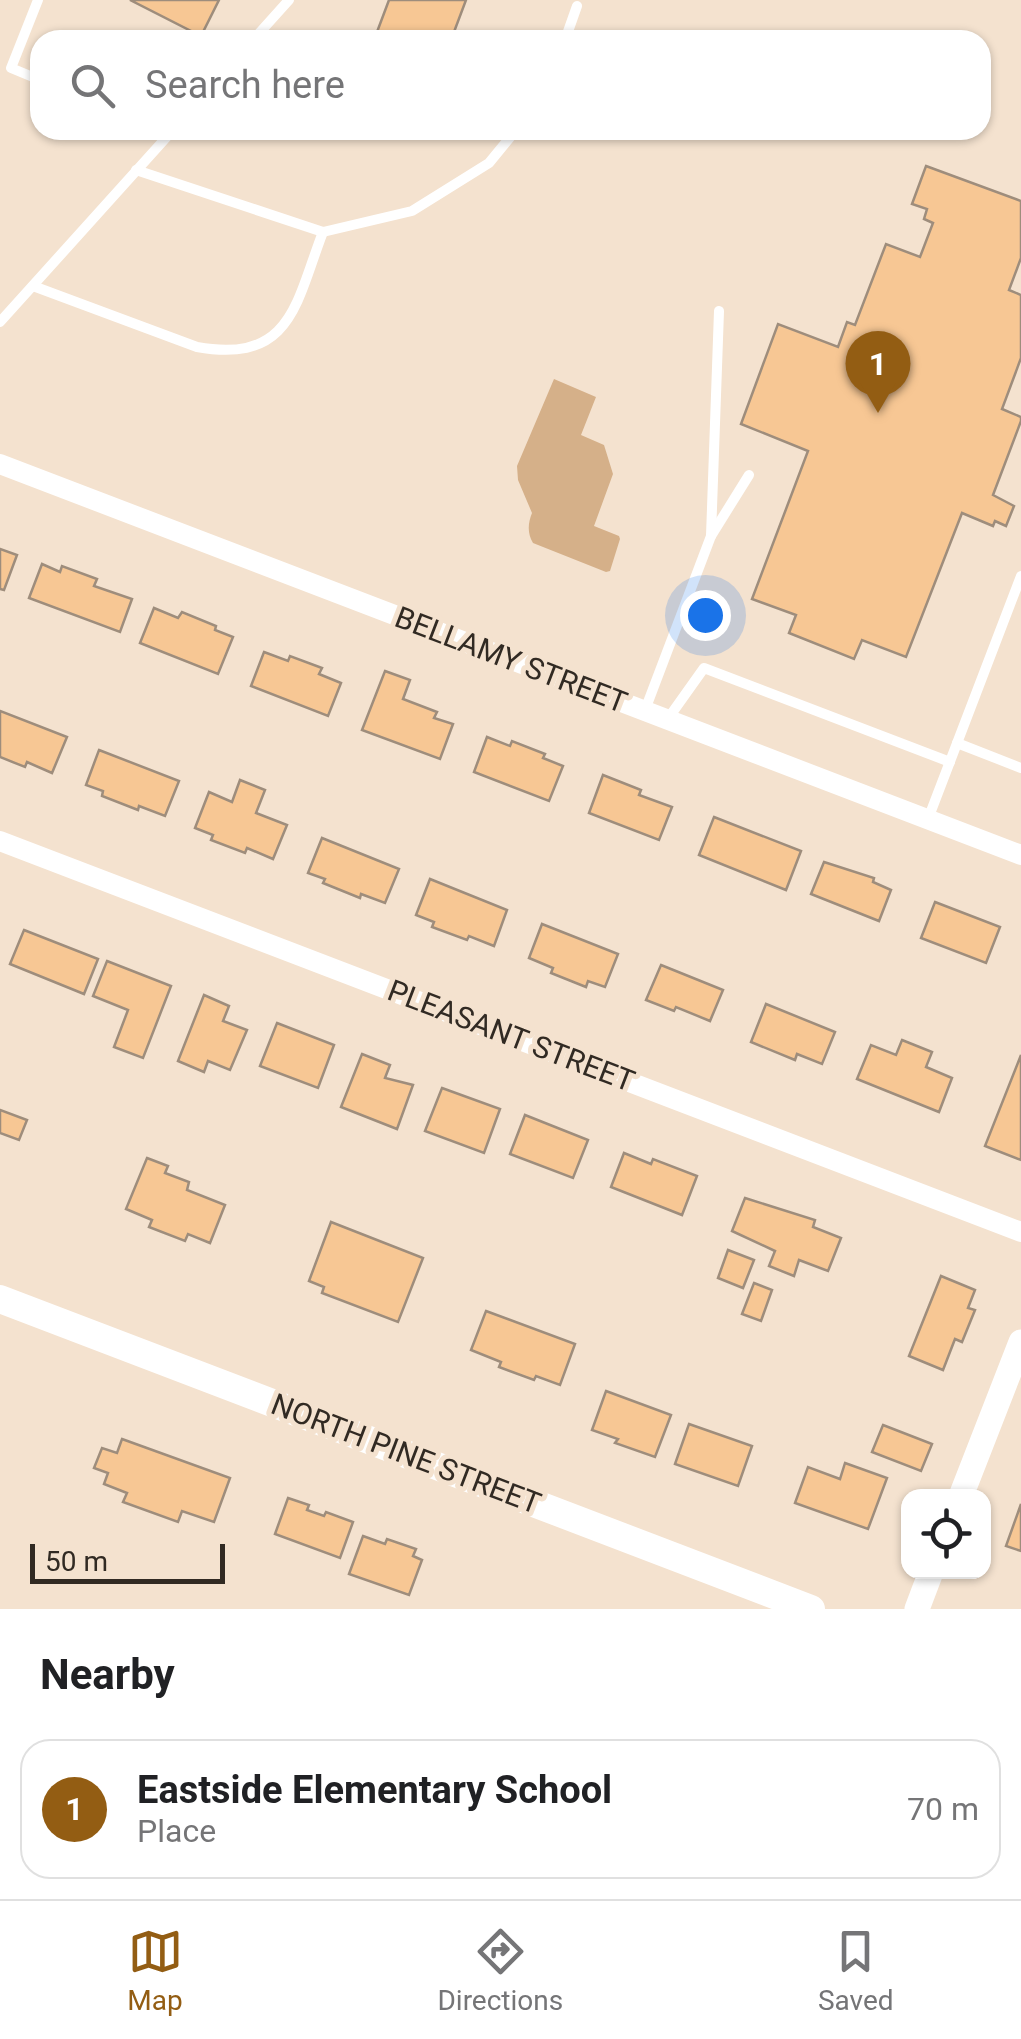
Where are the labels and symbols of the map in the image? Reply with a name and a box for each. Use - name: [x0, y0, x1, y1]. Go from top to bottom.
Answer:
- pin: 1: [846, 330, 910, 413]
- your location: [680, 590, 731, 641]
- street label: BELLAMY STREET: [390, 599, 632, 720]
- street label: PLEASANT STREET: [383, 972, 640, 1099]
- street label: NORTH PINE STREET: [267, 1386, 546, 1521]
- scale bar: [30, 1539, 225, 1584]

